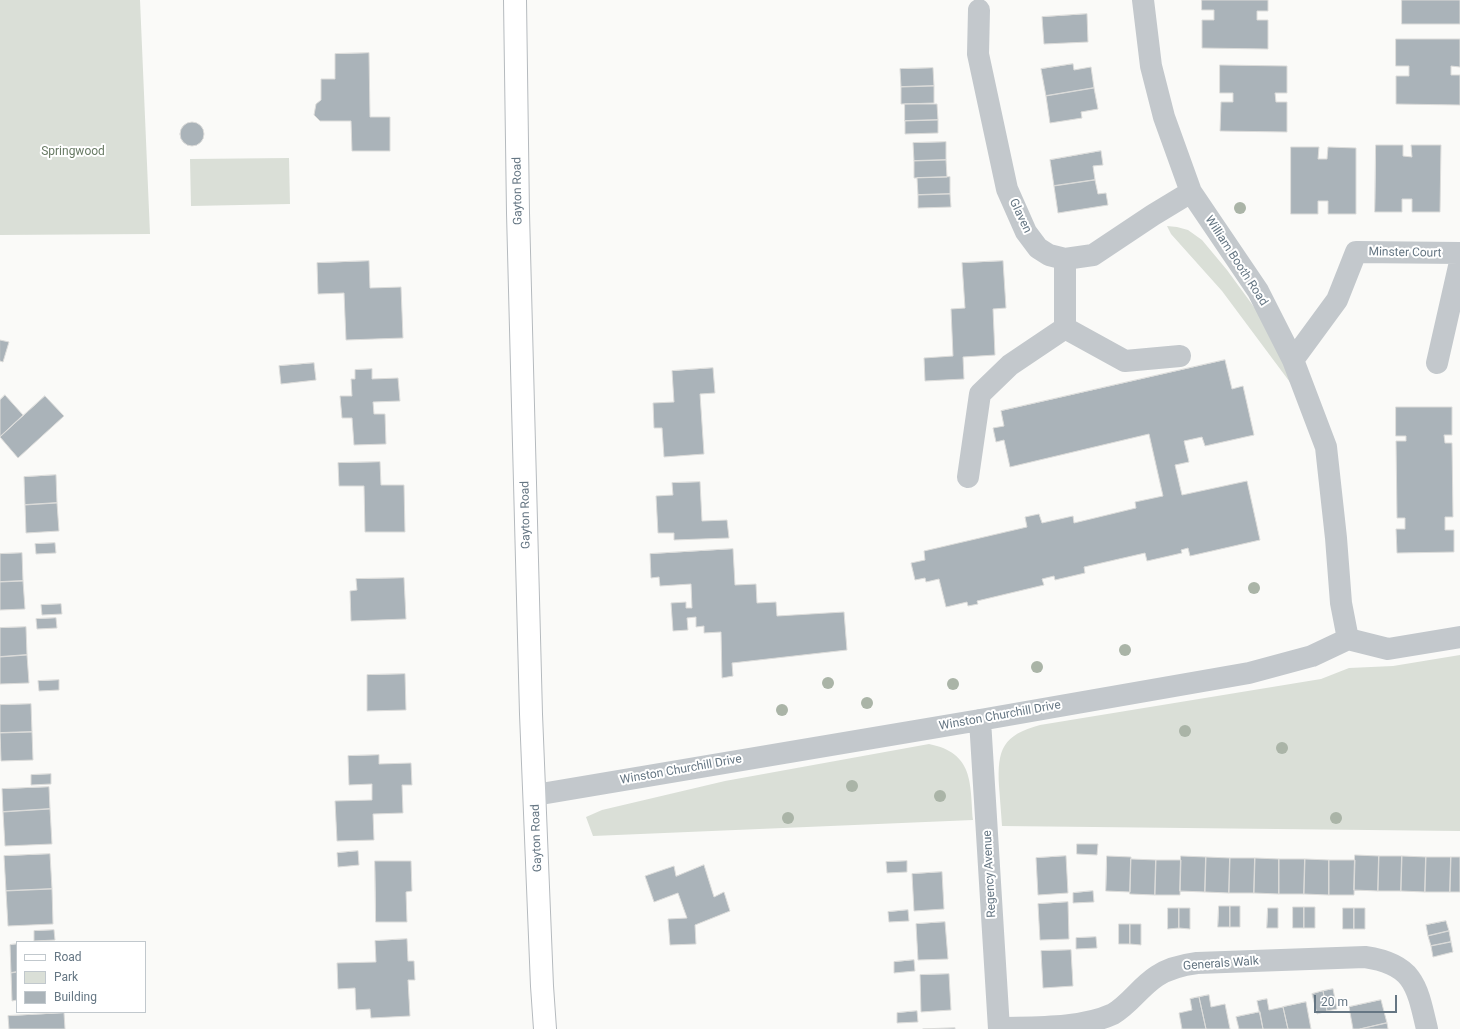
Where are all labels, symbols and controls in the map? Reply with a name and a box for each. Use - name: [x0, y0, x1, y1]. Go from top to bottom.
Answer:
- park label: Springwood: [41, 145, 105, 159]
- street label: Gayton Road: [510, 157, 526, 225]
- street label: Glaven: [1006, 197, 1034, 235]
- street label: William Booth Road: [1201, 213, 1271, 309]
- street label: Minster Court: [1368, 245, 1442, 261]
- street label: Gayton Road: [518, 481, 534, 549]
- street label: Winston Churchill Drive: [938, 698, 1062, 734]
- street label: Winston Churchill Drive: [619, 752, 743, 788]
- street label: Gayton Road: [529, 804, 545, 872]
- street label: Regency Avenue: [981, 830, 999, 918]
- legend: [16, 941, 146, 1013]
- text: Road: [54, 950, 82, 964]
- street label: Generals Walk: [1183, 954, 1259, 974]
- text: Park: [54, 970, 78, 984]
- scale bar: [1316, 987, 1399, 1013]
- text: Building: [54, 990, 97, 1004]
- text: 20 m: [1321, 995, 1348, 1009]

